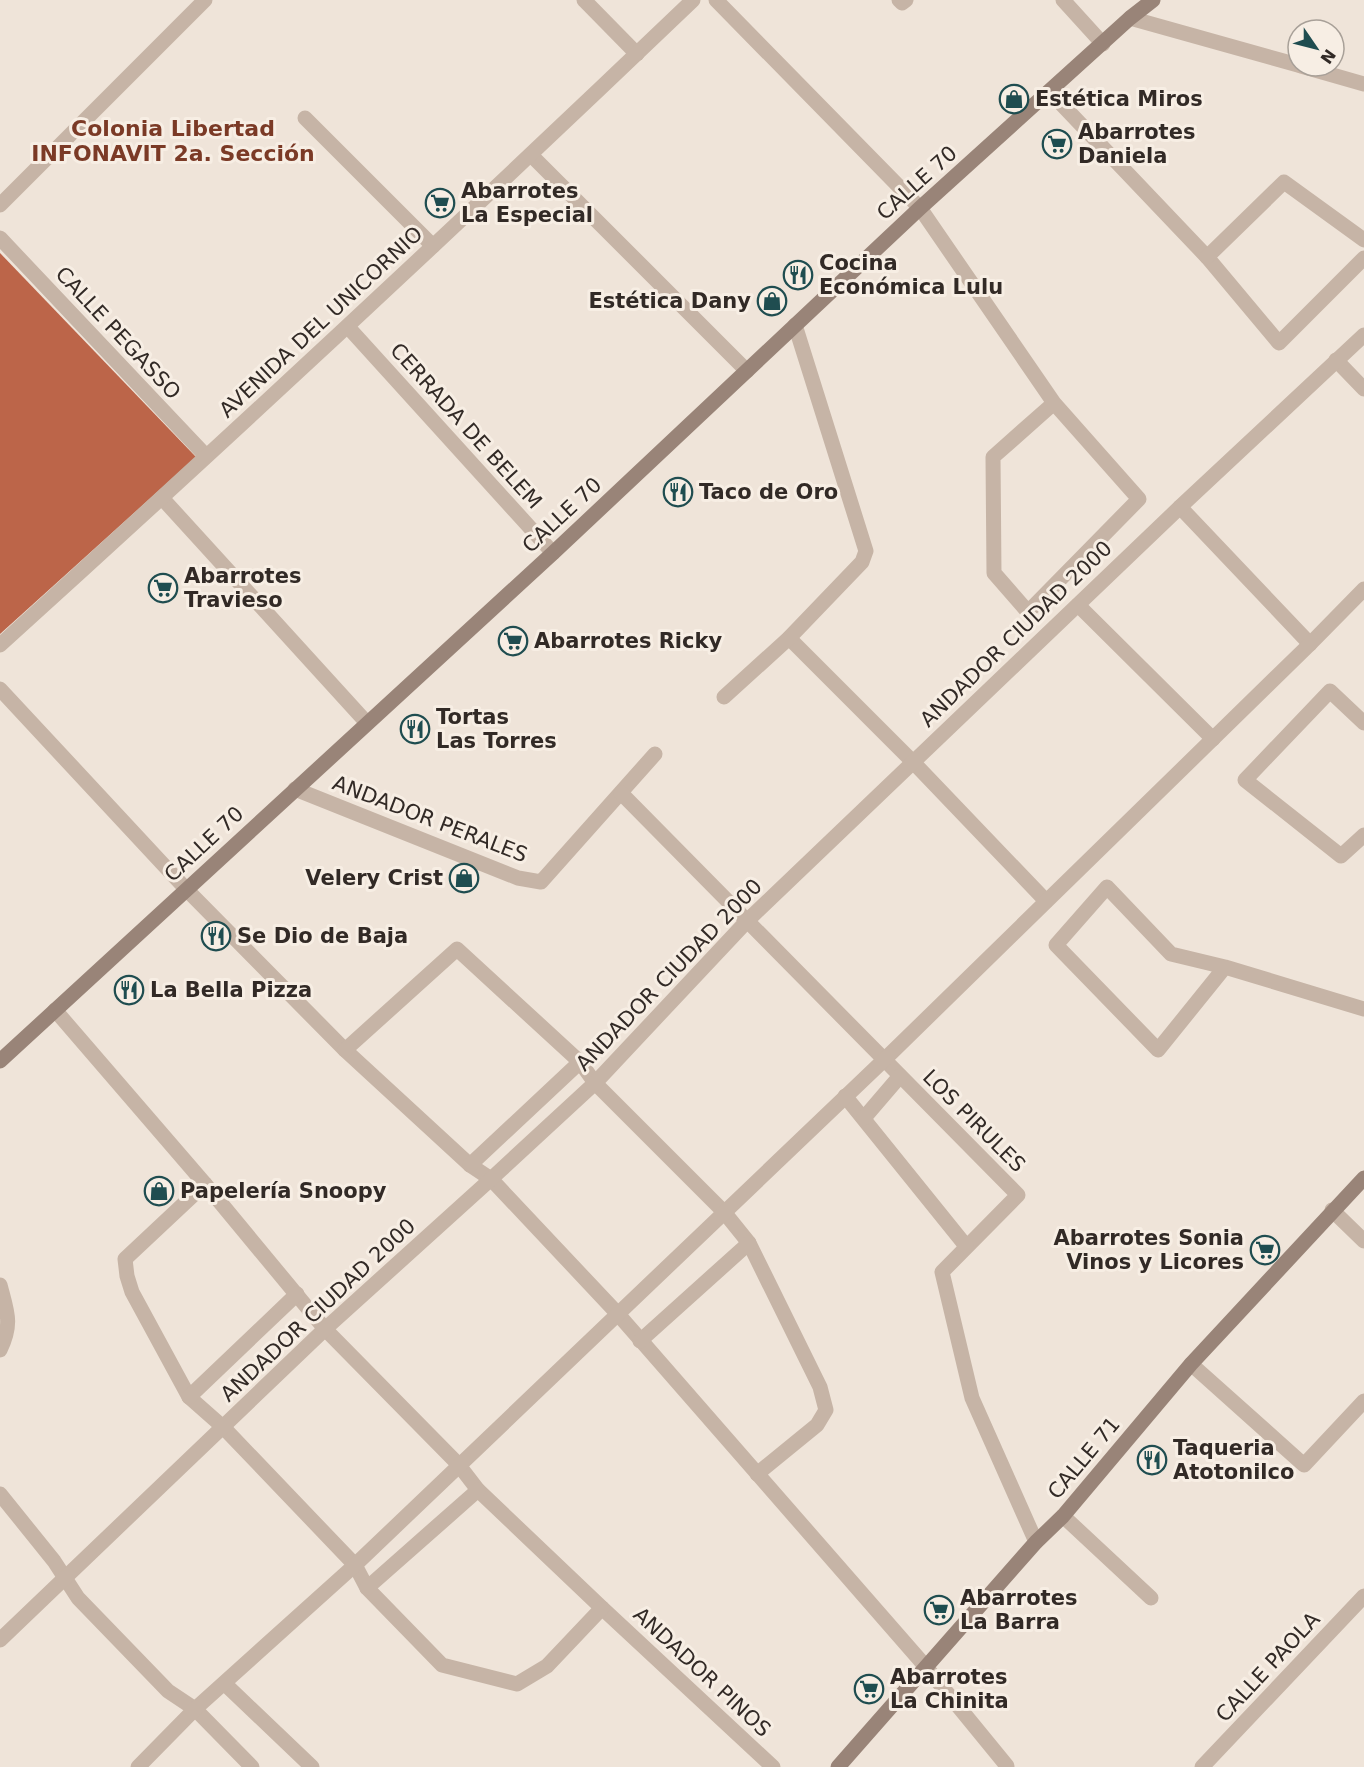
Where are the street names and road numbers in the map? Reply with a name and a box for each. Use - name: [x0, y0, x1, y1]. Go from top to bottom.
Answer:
- street label: CALLE 70: [872, 141, 962, 225]
- street label: AVENIDA DEL UNICORNIO: [215, 222, 427, 422]
- street label: CALLE PEGASSO: [51, 262, 185, 404]
- street label: CERRADA DE BELEM: [385, 338, 547, 514]
- street label: CALLE 70: [518, 472, 606, 558]
- street label: ANDADOR CIUDAD 2000: [915, 536, 1117, 732]
- street label: ANDADOR PERALES: [329, 771, 531, 867]
- street label: CALLE 70: [160, 801, 248, 887]
- street label: ANDADOR CIUDAD 2000: [571, 874, 767, 1076]
- street label: LOS PIRULES: [918, 1065, 1030, 1177]
- street label: ANDADOR CIUDAD 2000: [216, 1214, 420, 1406]
- street label: CALLE 71: [1043, 1412, 1125, 1504]
- street label: ANDADOR PINOS: [628, 1602, 776, 1742]
- street label: CALLE PAOLA: [1211, 1607, 1325, 1727]

